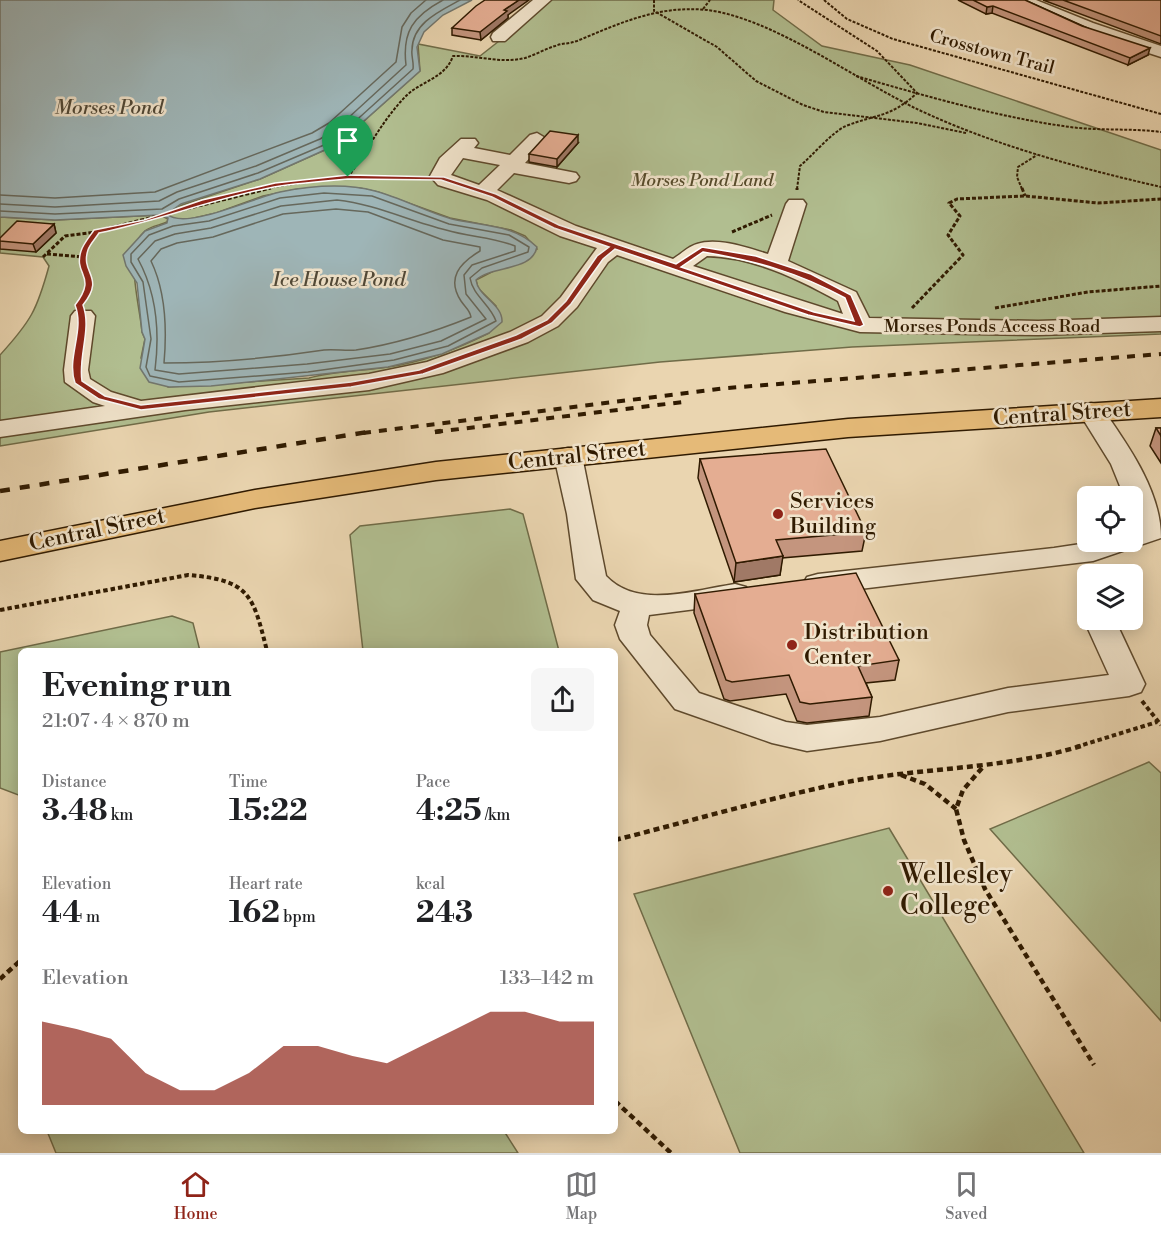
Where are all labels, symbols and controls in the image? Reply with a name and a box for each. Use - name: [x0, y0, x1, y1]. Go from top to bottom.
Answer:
- street label: Crosstown Trail: [927, 24, 1058, 80]
- water label: Morses Pond: [55, 96, 164, 121]
- pin: [322, 115, 373, 177]
- icon: arrive: [331, 124, 364, 157]
- park label: Morses Pond Land: [631, 169, 774, 192]
- water label: Ice House Pond: [272, 268, 406, 293]
- street label: Morses Ponds Access Road: [884, 315, 1101, 338]
- street label: Central Street: [992, 396, 1132, 432]
- street label: Central Street: [507, 435, 647, 477]
- map controls: [1077, 486, 1143, 630]
- button: locate: [1077, 486, 1143, 552]
- place label: Services Building: [789, 488, 877, 540]
- street label: Central Street: [26, 502, 168, 558]
- marker: Services Building: [771, 507, 785, 521]
- button: layers: [1077, 564, 1143, 630]
- place label: Distribution Center: [804, 619, 929, 671]
- marker: Distribution Center: [785, 638, 799, 652]
- text: Evening run: [42, 666, 231, 707]
- button: share: [531, 668, 594, 731]
- text: 21:07 · 4 × 870 m: [42, 709, 190, 734]
- text: Distance: [42, 772, 107, 792]
- text: Time: [229, 772, 268, 792]
- text: Pace: [416, 772, 450, 792]
- text: 3.48: [42, 792, 108, 830]
- text: 15:22: [229, 792, 308, 830]
- text: 4:25: [416, 792, 482, 830]
- text: km: [108, 805, 133, 825]
- text: /km: [482, 805, 510, 825]
- place label: Wellesley College: [899, 858, 1013, 923]
- text: Elevation: [42, 874, 111, 894]
- text: Heart rate: [229, 874, 303, 894]
- text: kcal: [416, 874, 445, 894]
- marker: Wellesley College: [881, 884, 895, 898]
- text: 44: [42, 894, 83, 932]
- text: 162: [229, 894, 280, 932]
- text: 243: [416, 894, 473, 932]
- text: m: [83, 907, 100, 927]
- text: bpm: [280, 907, 316, 927]
- text: Elevation: [42, 966, 129, 991]
- text: 133–142 m: [500, 966, 594, 991]
- tab: Home: [174, 1168, 218, 1224]
- tab: Map: [565, 1168, 598, 1224]
- tab: Saved: [945, 1168, 987, 1224]

